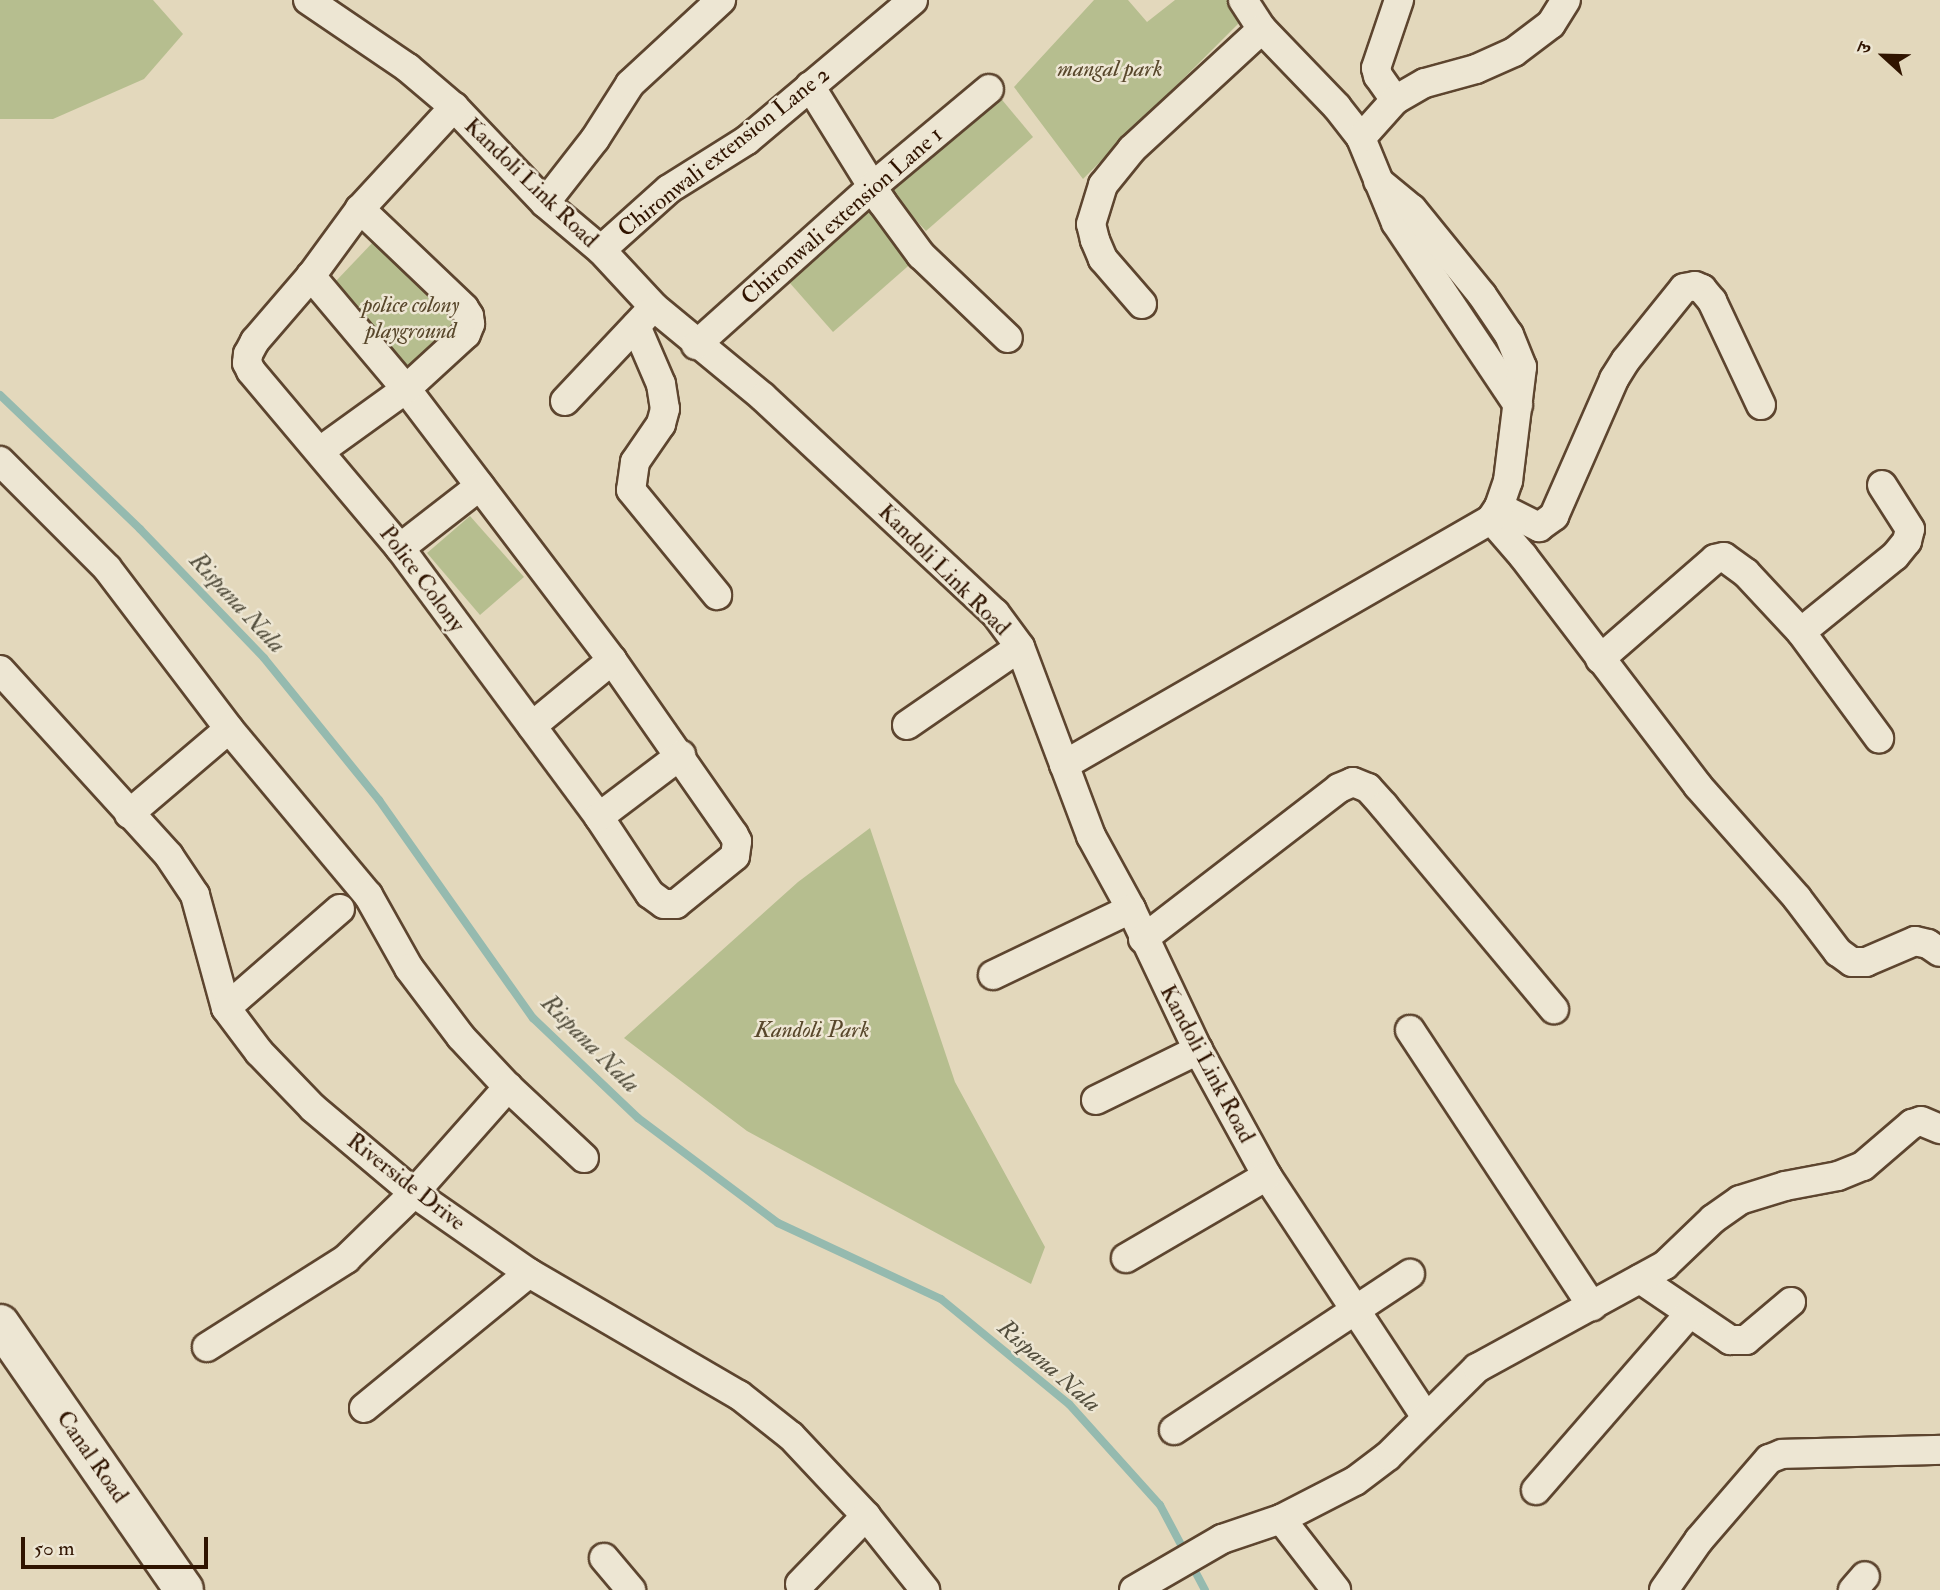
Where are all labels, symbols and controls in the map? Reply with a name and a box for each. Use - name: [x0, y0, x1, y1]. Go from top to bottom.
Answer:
- north arrow: [1849, 21, 1919, 91]
- text: उ: [1852, 39, 1877, 57]
- park label: mangal park: [1058, 55, 1162, 83]
- street label: Chironwali extension Lane 2: [613, 61, 835, 243]
- street label: Kandoli Link Road: [458, 112, 604, 254]
- street label: Chironwali extension Lane 1: [736, 121, 948, 311]
- park label: police colony playground: [363, 291, 459, 345]
- street label: Kandoli Link Road: [872, 498, 1016, 642]
- street label: Police Colony: [373, 520, 471, 638]
- water label: Rispana Nala: [183, 547, 291, 659]
- street label: Kandoli Link Road: [1154, 980, 1260, 1148]
- water label: Rispana Nala: [535, 989, 645, 1099]
- park label: Kandoli Park: [755, 1016, 869, 1044]
- street label: Riverside Drive: [341, 1127, 471, 1237]
- water label: Rispana Nala: [992, 1314, 1106, 1418]
- street label: Canal Road: [50, 1406, 134, 1508]
- scale bar: [24, 1524, 212, 1568]
- text: 50 m: [34, 1535, 75, 1562]

